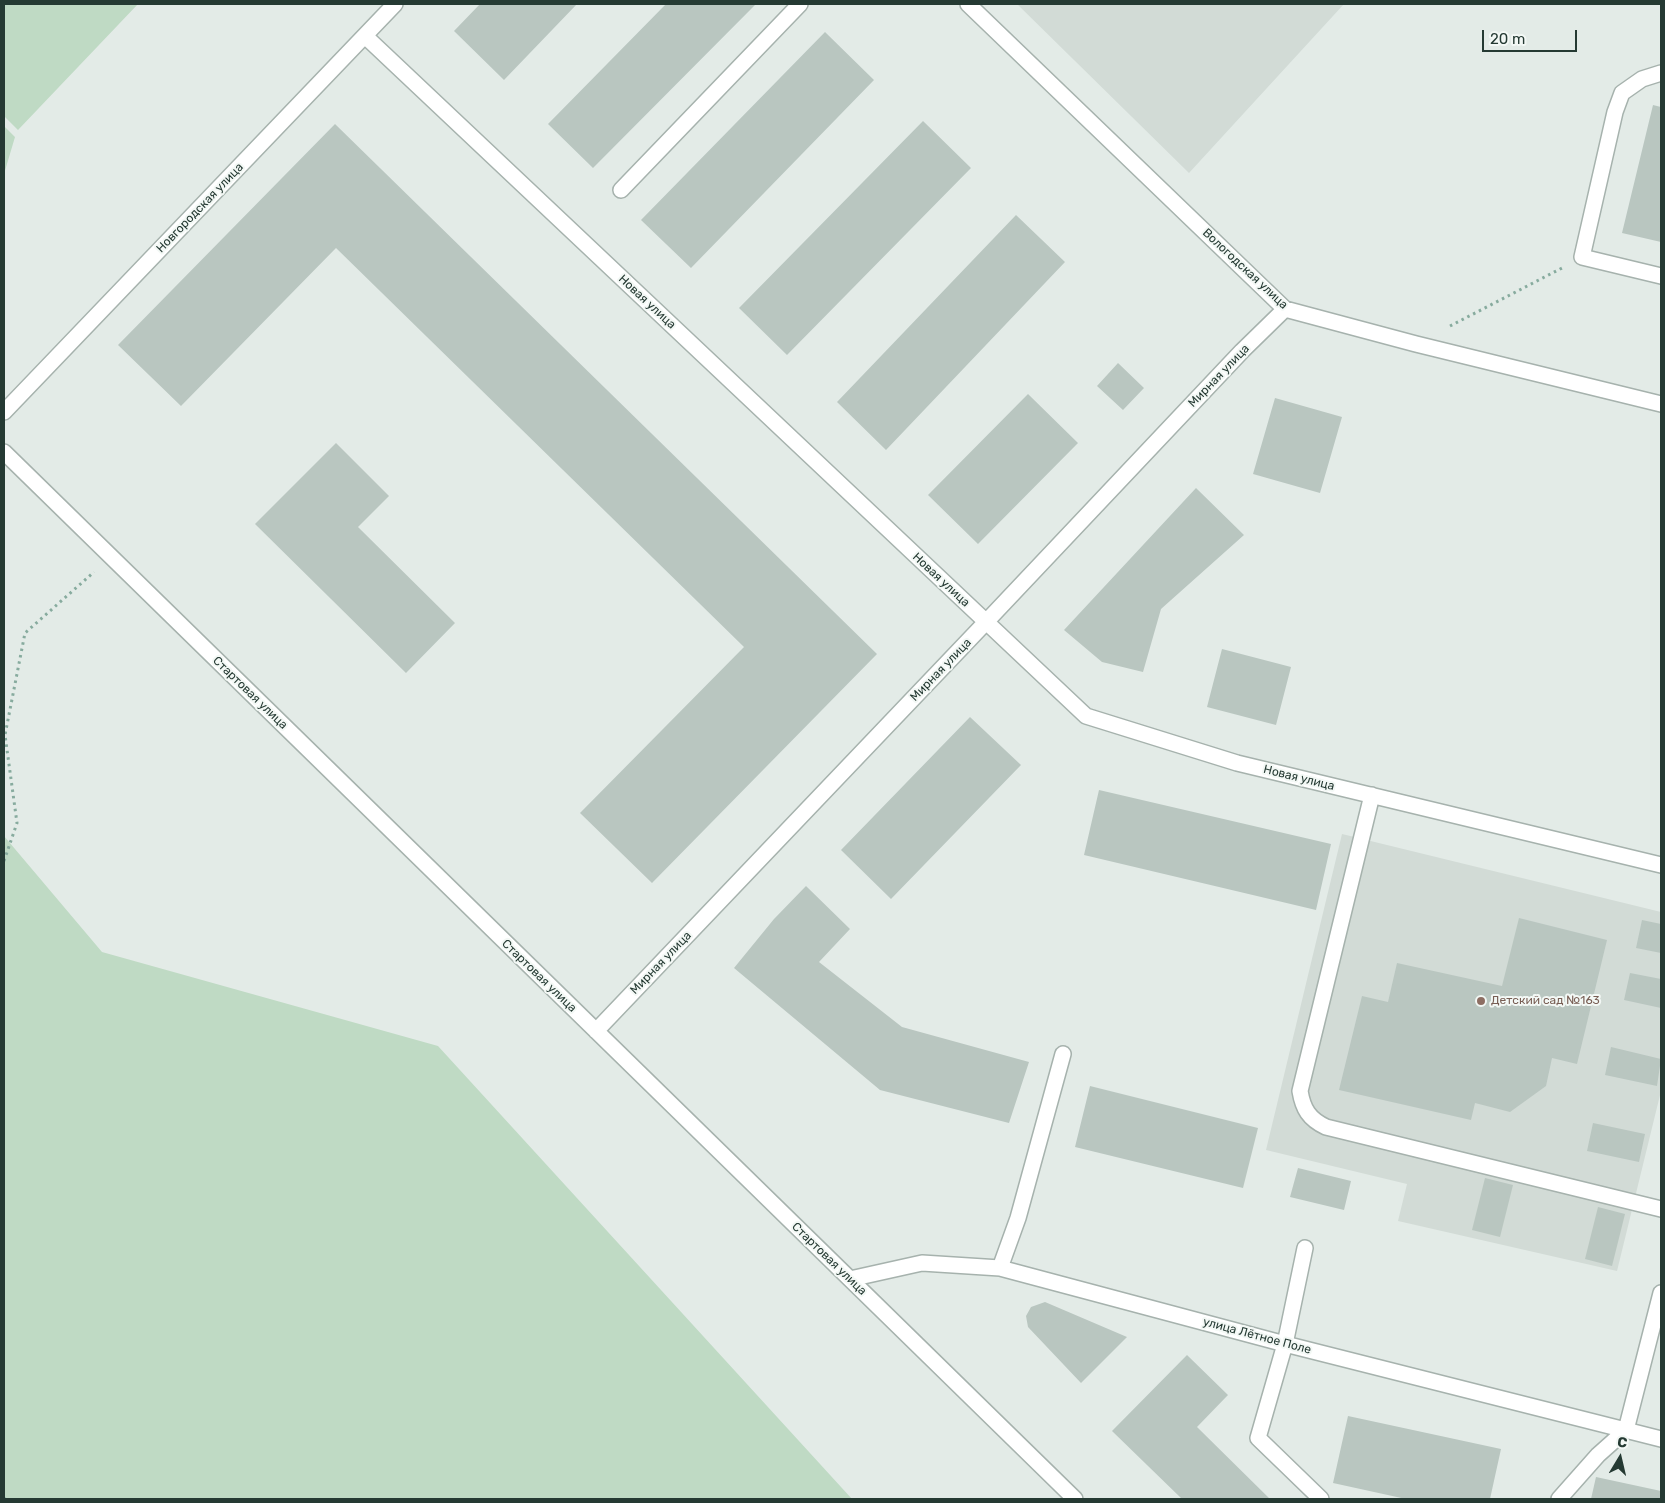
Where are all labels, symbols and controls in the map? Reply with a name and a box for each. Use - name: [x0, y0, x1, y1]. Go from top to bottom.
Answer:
- scale bar: [1485, 20, 1580, 52]
- text: 20 m: [1490, 30, 1525, 48]
- street label: Новгородская улица: [153, 160, 247, 256]
- street label: Вологодская улица: [1199, 226, 1291, 312]
- street label: Новая улица: [615, 272, 679, 332]
- street label: Мирная улица: [1185, 342, 1253, 410]
- street label: Новая улица: [909, 550, 973, 610]
- street label: Мирная улица: [907, 636, 975, 704]
- street label: Стартовая улица: [210, 654, 290, 732]
- street label: Новая улица: [1262, 762, 1336, 794]
- street label: Мирная улица: [627, 929, 695, 997]
- street label: Стартовая улица: [499, 937, 579, 1015]
- place label: Детский сад №163: [1491, 994, 1600, 1008]
- marker: Детский сад №163: [1475, 995, 1487, 1007]
- street label: Стартовая улица: [789, 1220, 869, 1298]
- street label: улица Лётное Поле: [1201, 1315, 1313, 1357]
- north arrow: [1595, 1433, 1645, 1483]
- text: С: [1616, 1434, 1629, 1452]

